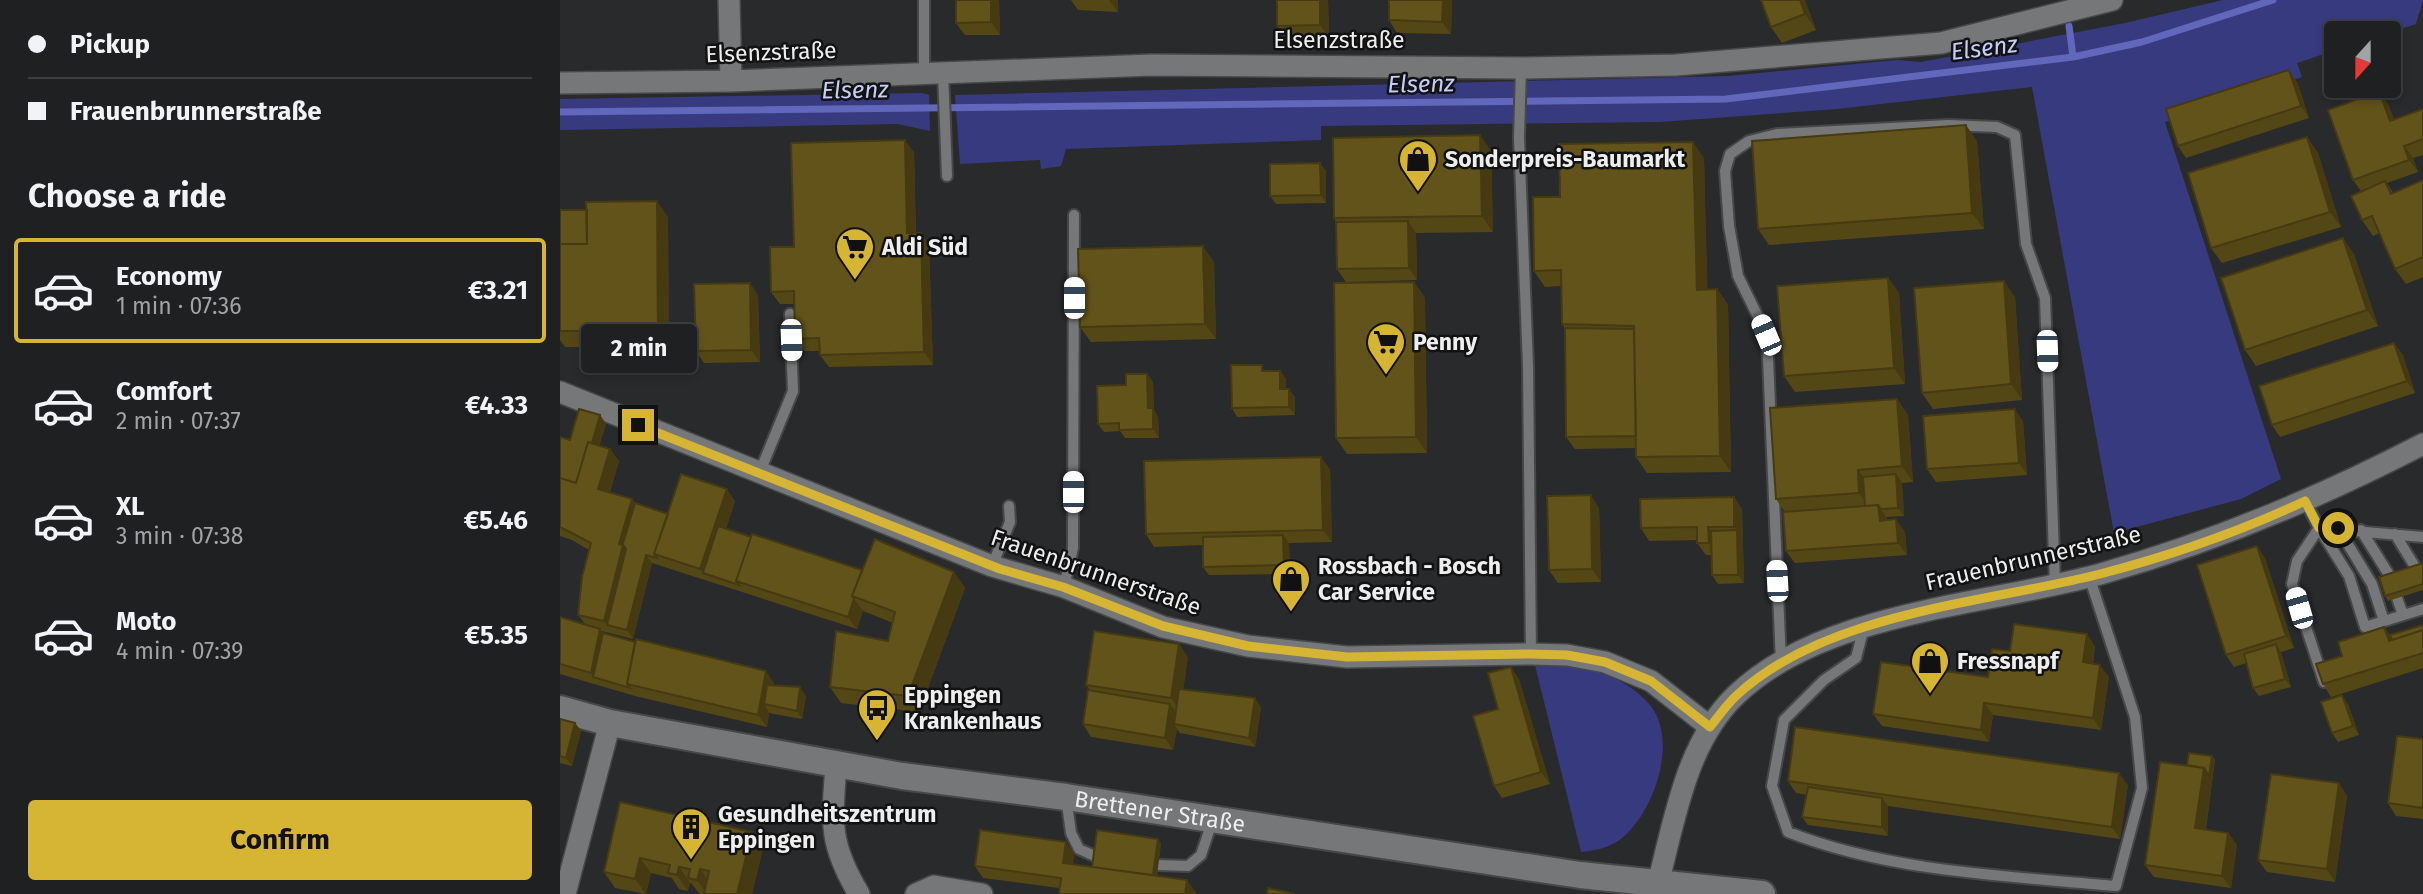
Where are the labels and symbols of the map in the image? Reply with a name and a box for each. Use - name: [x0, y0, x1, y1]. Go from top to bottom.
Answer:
- north arrow: [2324, 21, 2401, 98]
- street label: Elsenzstraße: [1273, 26, 1405, 54]
- water label: Elsenz: [1949, 30, 2020, 66]
- street label: Elsenzstraße: [705, 36, 837, 68]
- water label: Elsenz: [1387, 69, 1455, 99]
- water label: Elsenz: [821, 75, 889, 105]
- shop icon: Sonderpreis-Baumarkt: [1397, 138, 1439, 193]
- place label: Sonderpreis-Baumarkt: [1445, 145, 1686, 173]
- supermarket icon: Aldi Süd: [834, 226, 876, 281]
- place label: Aldi Süd: [881, 233, 968, 261]
- car: [1064, 277, 1085, 319]
- car: [1749, 312, 1784, 358]
- car: [780, 319, 803, 361]
- supermarket icon: Penny: [1365, 321, 1407, 376]
- callout: 2 min: [580, 324, 696, 372]
- place label: Penny: [1413, 328, 1478, 356]
- car: [2036, 330, 2059, 372]
- route end: [622, 409, 654, 441]
- car: [1063, 471, 1084, 513]
- route start: [2322, 512, 2354, 544]
- street label: Frauenbrunnerstraße: [1923, 520, 2143, 596]
- street label: Frauenbrunnerstraße: [987, 523, 1205, 621]
- place label: Rossbach - Bosch Car Service: [1318, 552, 1501, 606]
- shop icon: Rossbach - Bosch Car Service: [1270, 558, 1312, 613]
- car: [1766, 559, 1789, 603]
- car: [2284, 585, 2315, 631]
- shop icon: Fressnapf: [1909, 640, 1951, 695]
- place label: Fressnapf: [1957, 647, 2060, 675]
- place label: Eppingen Krankenhaus: [904, 681, 1041, 735]
- bus stop icon: Eppingen Krankenhaus: [856, 687, 898, 742]
- street label: Brettener Straße: [1073, 784, 1247, 838]
- place label: Gesundheitszentrum Eppingen: [718, 800, 936, 854]
- building icon: Gesundheitszentrum Eppingen: [670, 806, 712, 861]

